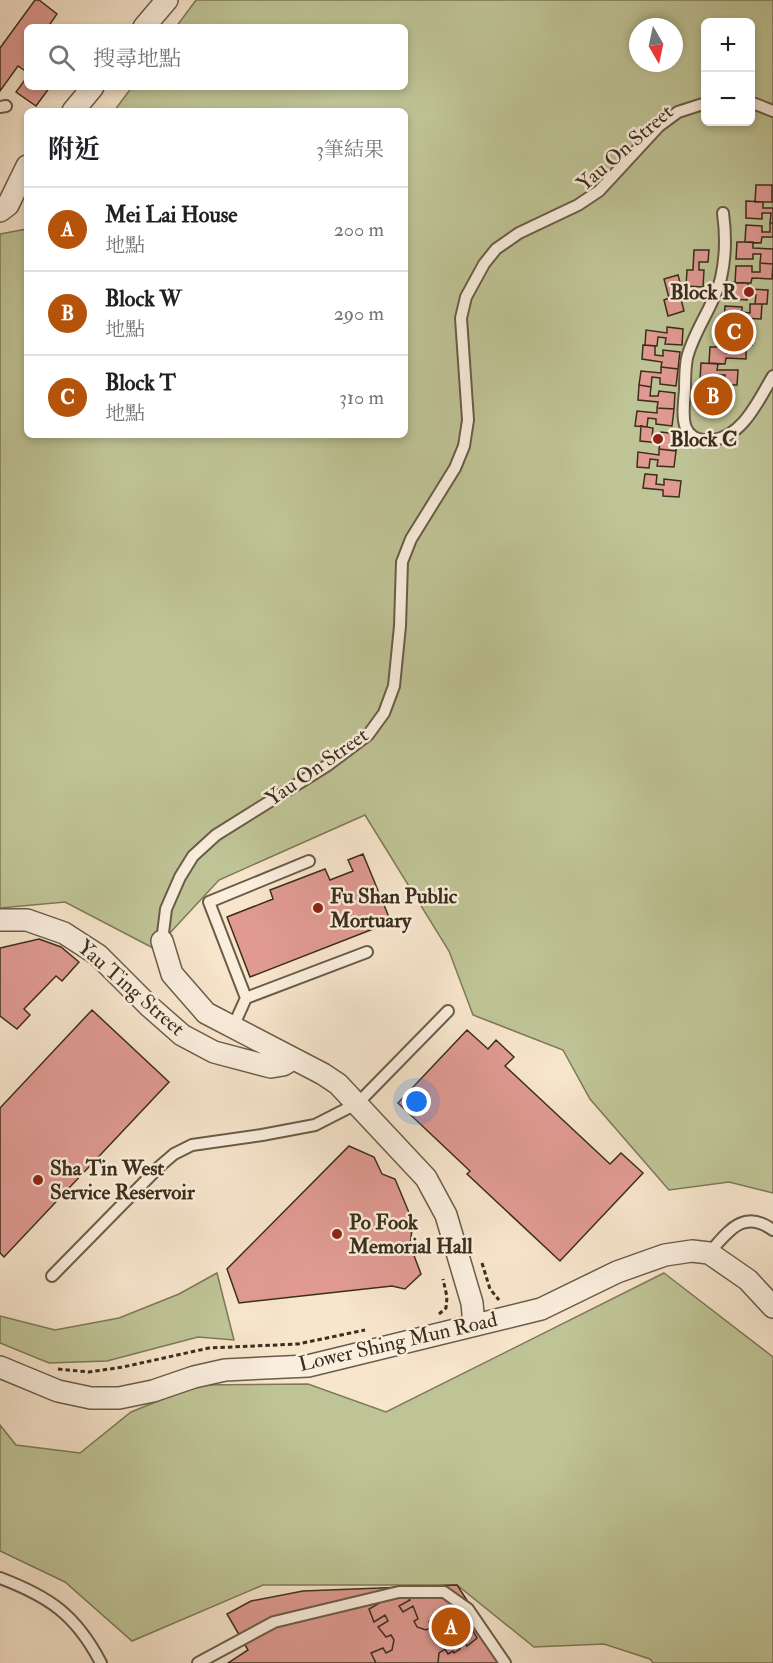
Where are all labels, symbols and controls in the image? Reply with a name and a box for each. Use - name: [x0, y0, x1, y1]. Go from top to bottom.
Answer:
- north arrow: [629, 18, 683, 72]
- map controls: [701, 18, 755, 126]
- button: +: [701, 18, 755, 72]
- search box: [24, 24, 408, 90]
- icon: search: [45, 41, 78, 74]
- text: 搜尋地點: [93, 45, 181, 73]
- button: −: [701, 72, 755, 126]
- street label: Yau On Street: [571, 99, 679, 197]
- text: 附近: [48, 134, 100, 166]
- text: 3筆結果: [316, 137, 384, 162]
- text: Mei Lai House: [105, 201, 238, 229]
- text: A: [61, 217, 74, 242]
- text: 200 m: [334, 217, 384, 242]
- text: 地點: [105, 233, 145, 258]
- place label: Block R: [670, 279, 738, 306]
- text: Block W: [105, 285, 182, 313]
- marker: Block R: [742, 285, 756, 299]
- text: B: [61, 301, 74, 326]
- text: 290 m: [334, 301, 384, 326]
- pin: C: [714, 310, 754, 354]
- text: 地點: [105, 317, 145, 342]
- text: Block T: [105, 369, 176, 397]
- pin: B: [694, 374, 732, 418]
- text: C: [60, 385, 75, 410]
- text: 310 m: [339, 385, 384, 410]
- text: 地點: [105, 401, 145, 426]
- place label: Block C: [670, 426, 737, 453]
- marker: Block C: [651, 432, 665, 446]
- street label: Yau On Street: [260, 722, 374, 812]
- place label: Fu Shan Public Mortuary: [329, 883, 458, 934]
- marker: Fu Shan Public Mortuary: [311, 901, 325, 915]
- street label: Yau Ting Street: [72, 934, 190, 1042]
- your location: [402, 1087, 431, 1116]
- place label: Sha Tin West Service Reservoir: [50, 1155, 196, 1206]
- marker: Sha Tin West Service Reservoir: [31, 1173, 45, 1187]
- place label: Po Fook Memorial Hall: [348, 1209, 473, 1260]
- marker: Po Fook Memorial Hall: [330, 1227, 344, 1241]
- street label: Lower Shing Mun Road: [296, 1306, 501, 1378]
- pin: A: [432, 1604, 470, 1650]

